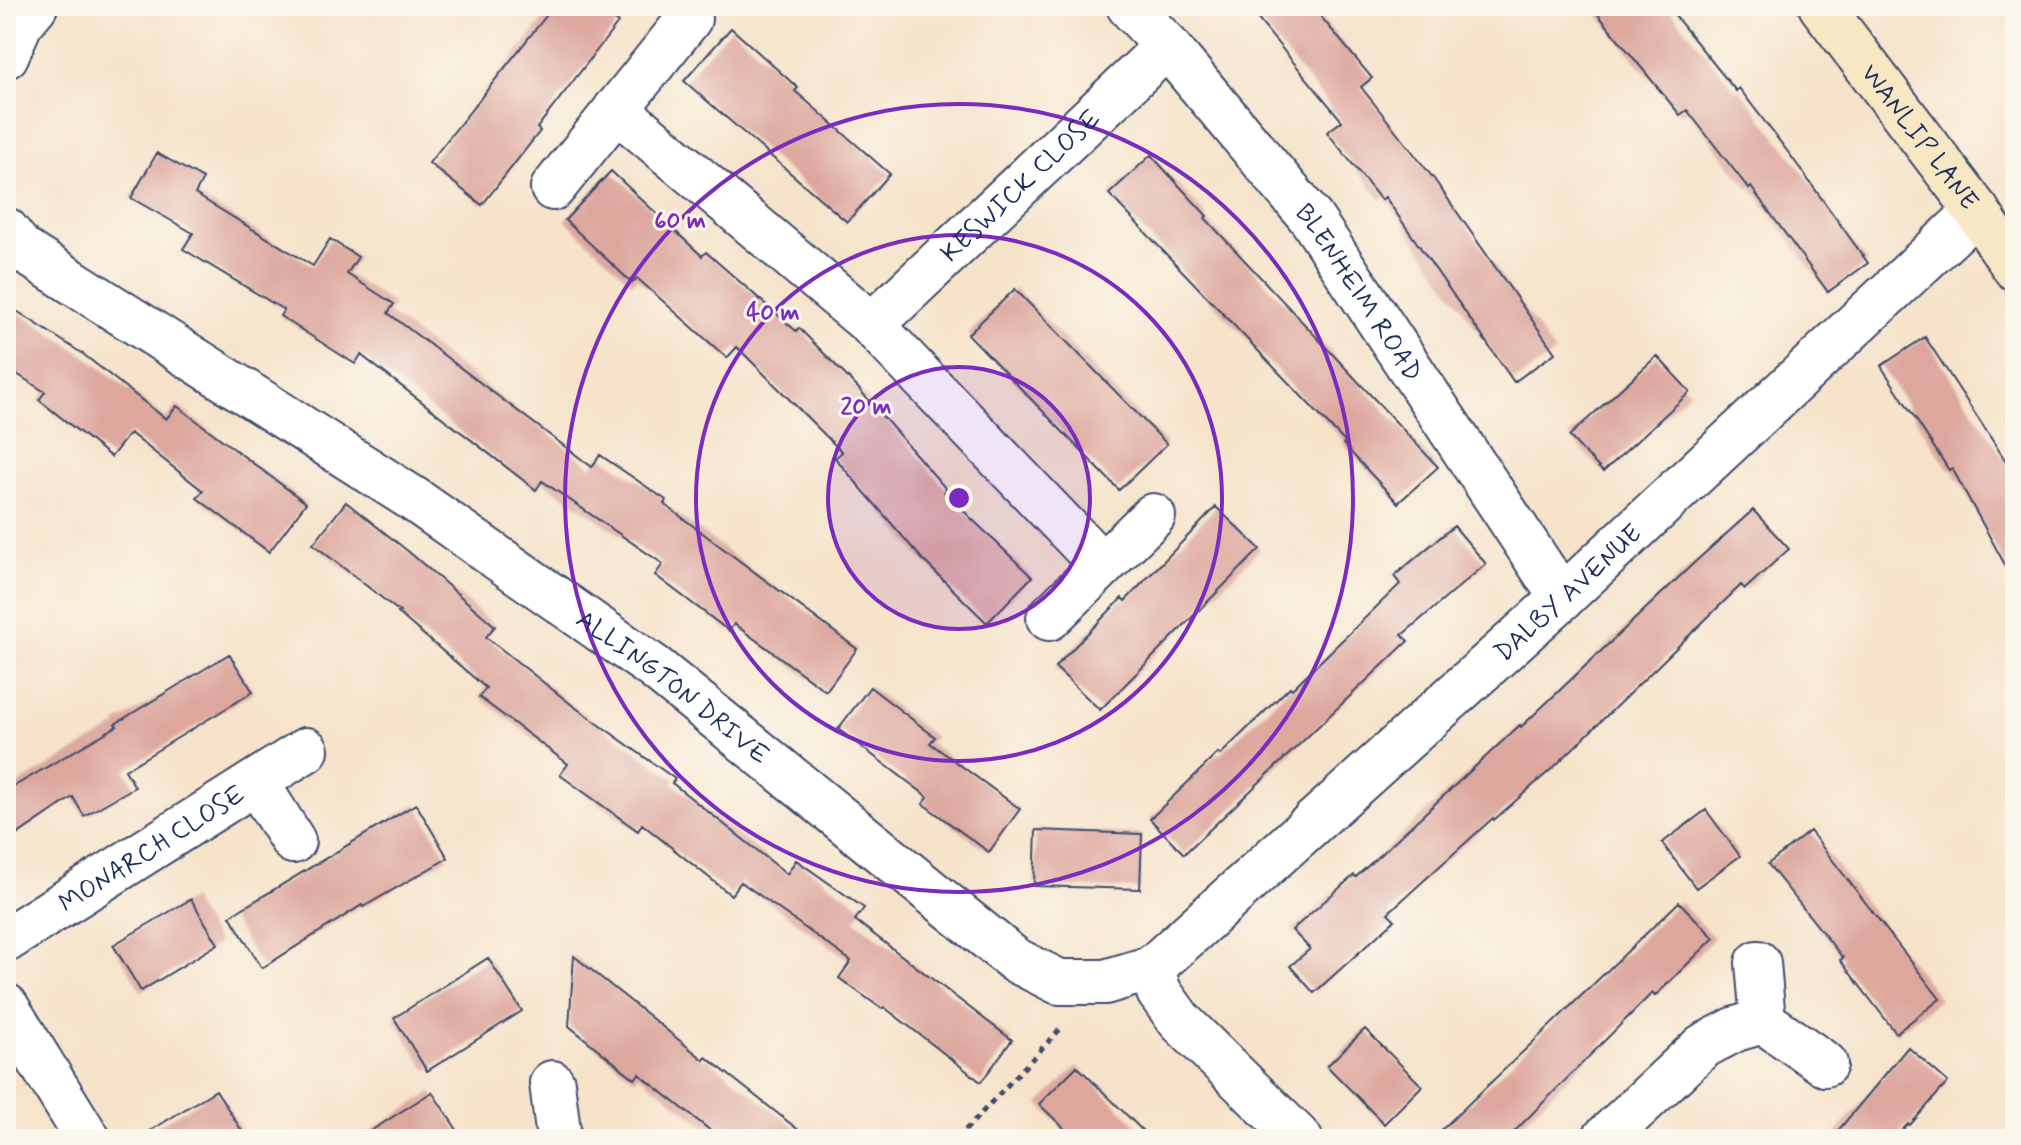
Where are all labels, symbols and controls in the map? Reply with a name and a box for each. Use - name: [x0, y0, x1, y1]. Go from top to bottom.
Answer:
- street label: WANLIP LANE: [1852, 58, 1985, 218]
- street label: KESWICK CLOSE: [934, 103, 1109, 270]
- street label: BLENHEIM ROAD: [1287, 197, 1429, 389]
- text: 60 m: [654, 206, 706, 237]
- text: 40 m: [746, 298, 800, 329]
- text: 20 m: [840, 392, 892, 423]
- centre of rings: [945, 484, 973, 512]
- street label: DALBY AVENUE: [1488, 517, 1650, 670]
- street label: ALLINGTON DRIVE: [569, 603, 776, 773]
- street label: MONARCH CLOSE: [53, 778, 252, 921]

